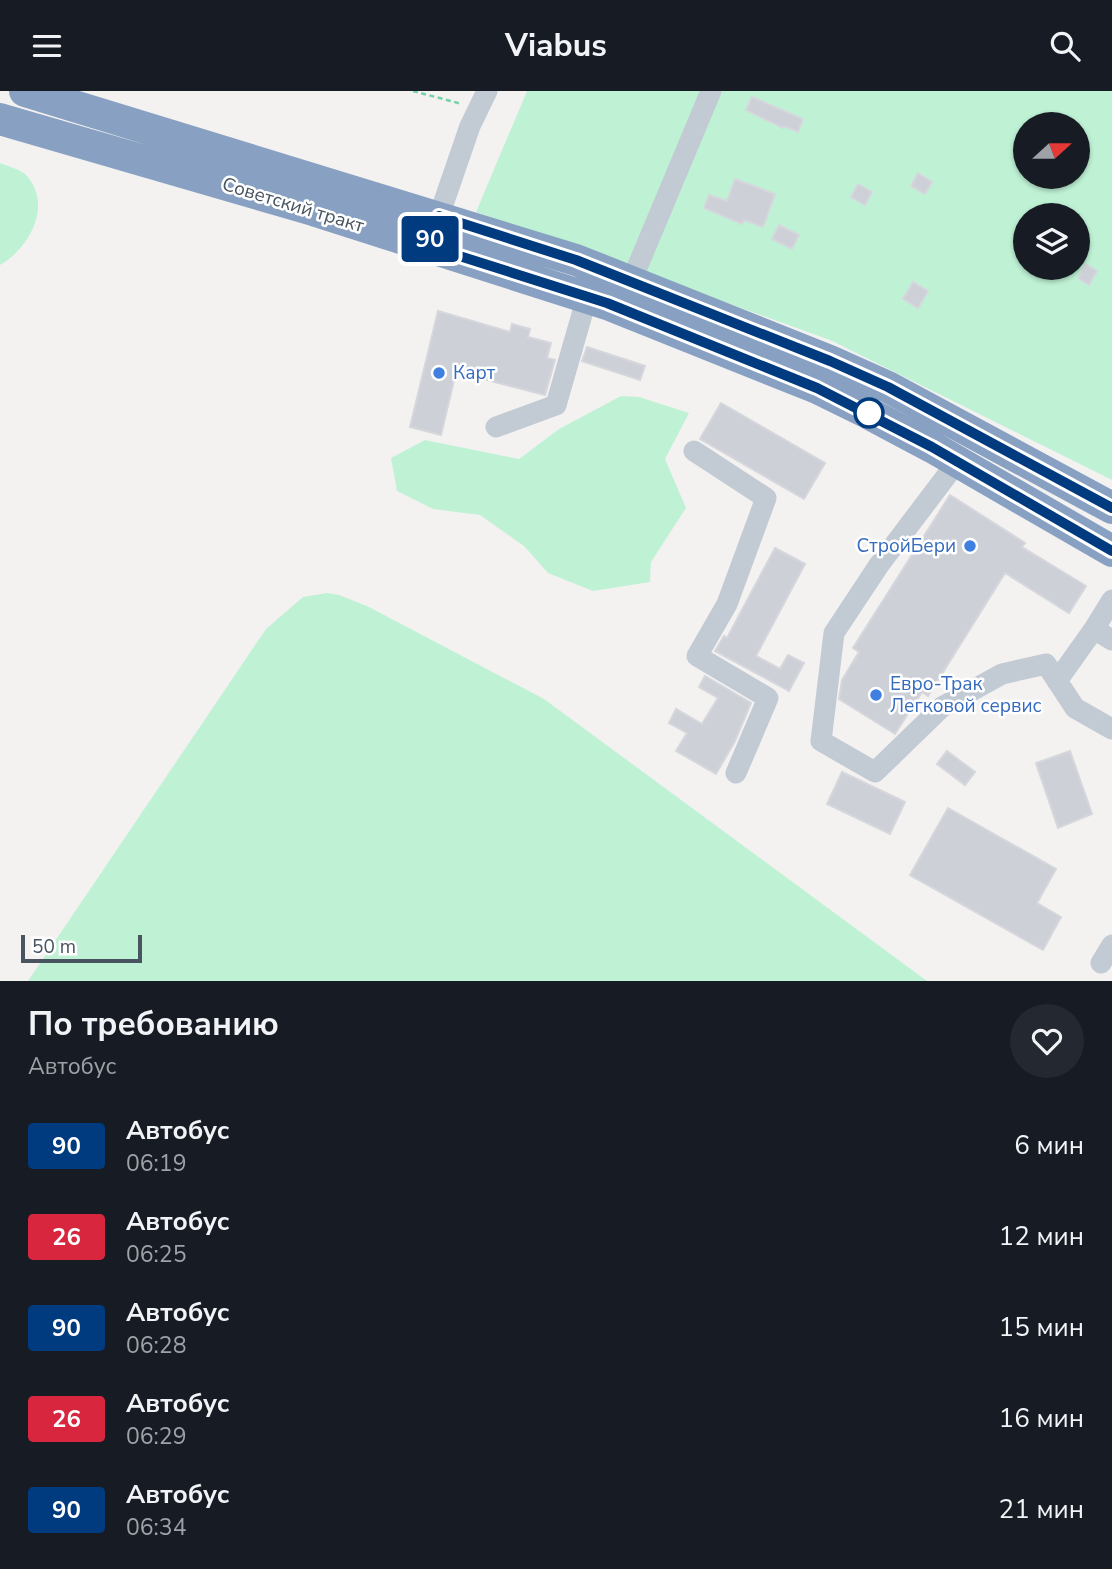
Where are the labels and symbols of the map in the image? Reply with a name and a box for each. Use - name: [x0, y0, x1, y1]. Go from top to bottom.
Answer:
- north arrow: [1013, 112, 1090, 189]
- street label: Советский тракт: [219, 171, 368, 239]
- line badge: 90: [398, 216, 462, 262]
- place label: Карт: [453, 360, 496, 386]
- marker: Карт: [431, 365, 447, 381]
- unlabelled marker: [854, 398, 884, 428]
- place label: СтройБери: [856, 533, 956, 559]
- marker: СтройБери: [962, 538, 978, 554]
- place label: Евро-Трак Легковой сервис: [890, 671, 1042, 719]
- marker: Евро-Трак Легковой сервис: [868, 687, 884, 703]
- scale bar: [21, 932, 142, 964]

